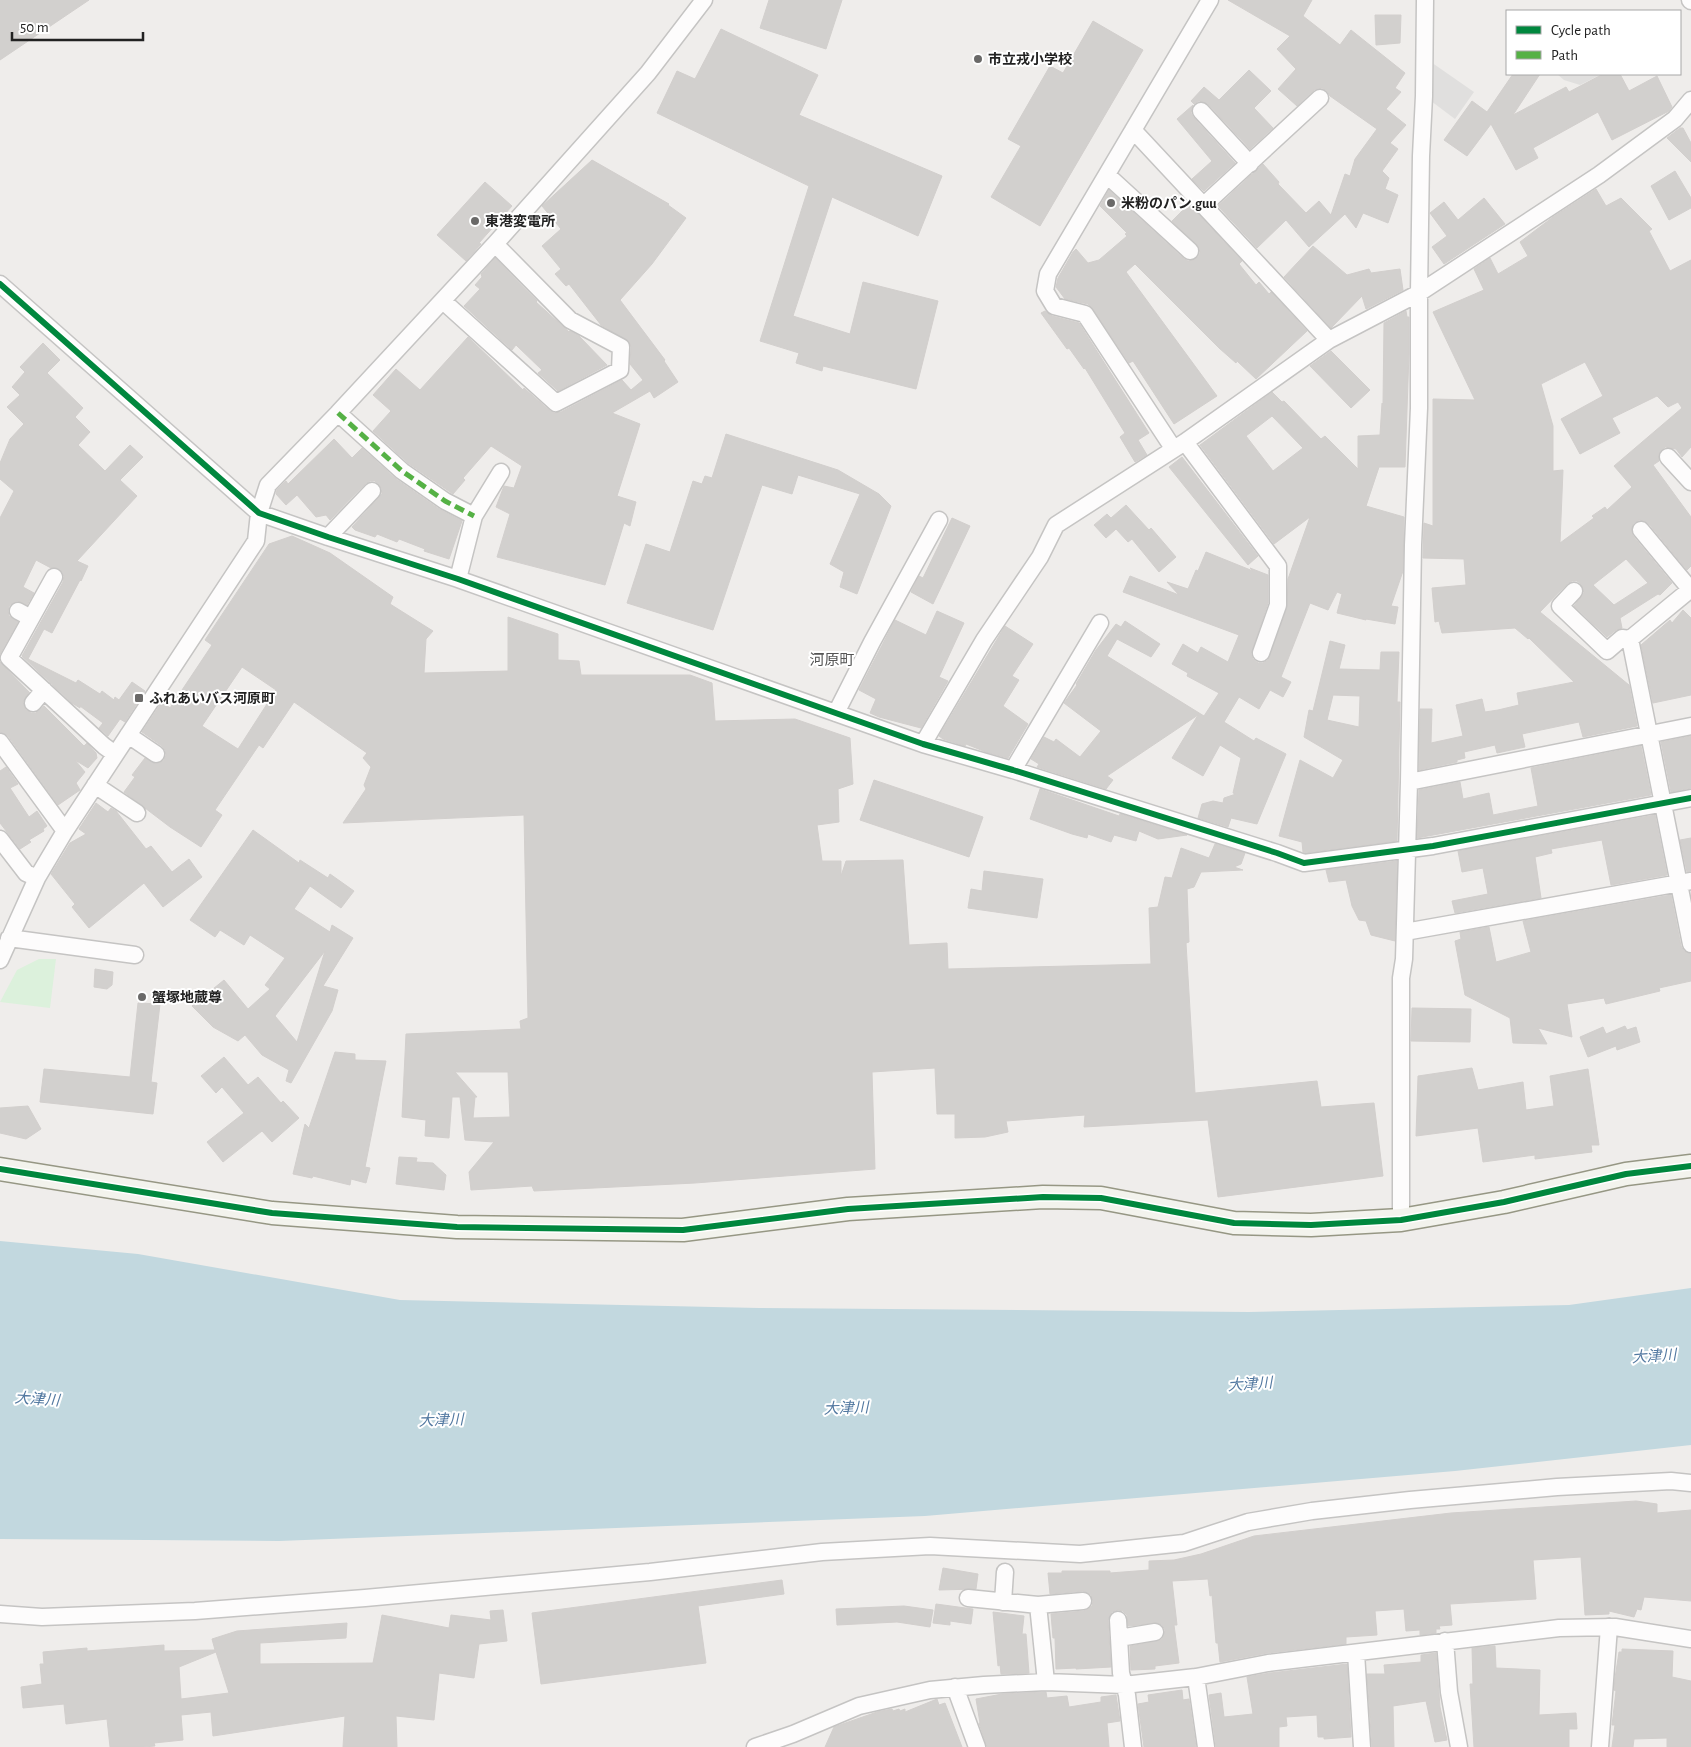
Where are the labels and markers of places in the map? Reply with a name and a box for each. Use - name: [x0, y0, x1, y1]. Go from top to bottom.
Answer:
- place label: 市立戎小学校: [988, 51, 1072, 67]
- marker: 市立戎小学校: [972, 53, 984, 65]
- place label: 米粉のパン.guu: [1121, 196, 1217, 211]
- marker: 米粉のパン.guu: [1105, 197, 1117, 209]
- place label: 東港変電所: [485, 214, 555, 229]
- marker: 東港変電所: [469, 215, 481, 227]
- place label: ふれあいバス河原町: [149, 691, 275, 706]
- marker: ふれあいバス河原町: [133, 692, 145, 704]
- place label: 蟹塚地蔵尊: [152, 990, 222, 1005]
- marker: 蟹塚地蔵尊: [136, 991, 148, 1003]

